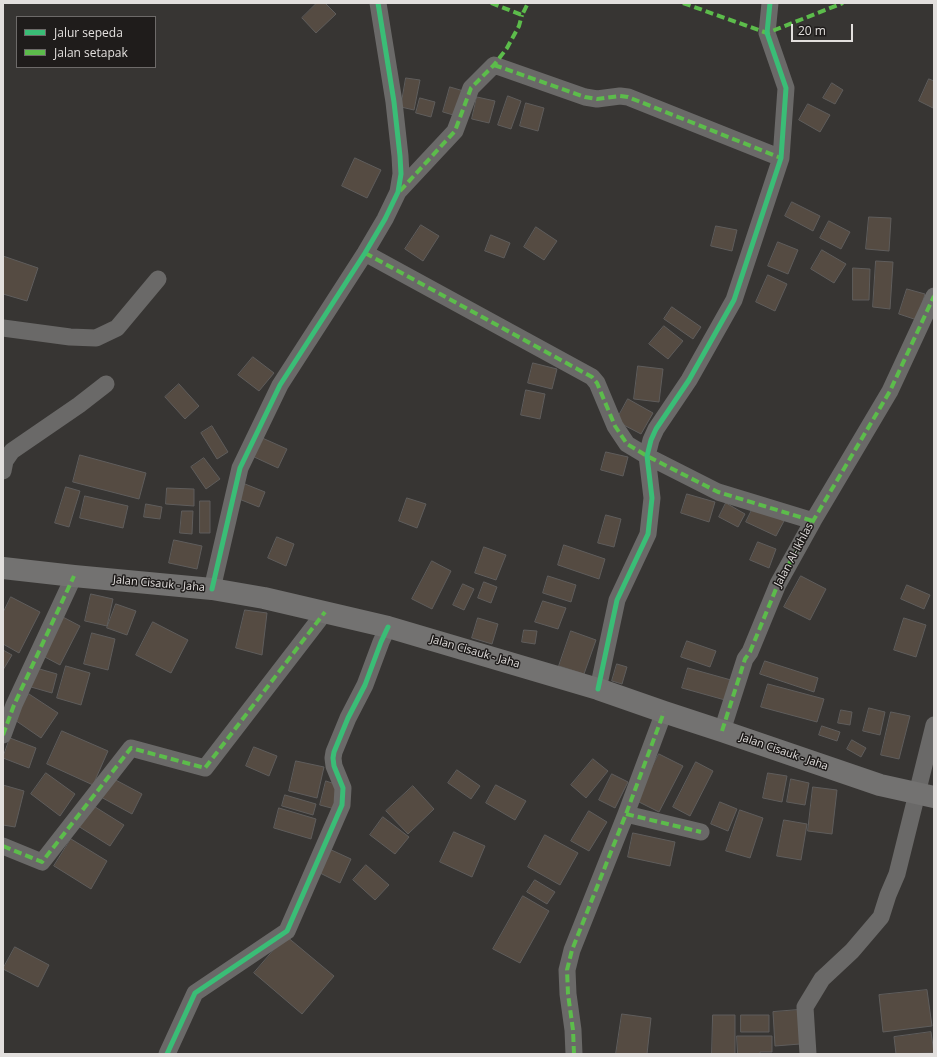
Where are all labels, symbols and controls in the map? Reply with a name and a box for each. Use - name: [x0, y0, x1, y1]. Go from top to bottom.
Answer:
- legend: [16, 16, 156, 68]
- scale bar: [793, 16, 855, 42]
- text: 20 m: [798, 22, 826, 39]
- text: Jalur sepeda: [54, 24, 123, 41]
- text: Jalan setapak: [54, 44, 128, 61]
- street label: Jalan Al-Ikhlas: [772, 521, 816, 589]
- street label: Jalan Cisauk - Jaha: [112, 573, 206, 595]
- street label: Jalan Cisauk - Jaha: [429, 633, 521, 671]
- street label: Jalan Cisauk - Jaha: [738, 731, 830, 773]

